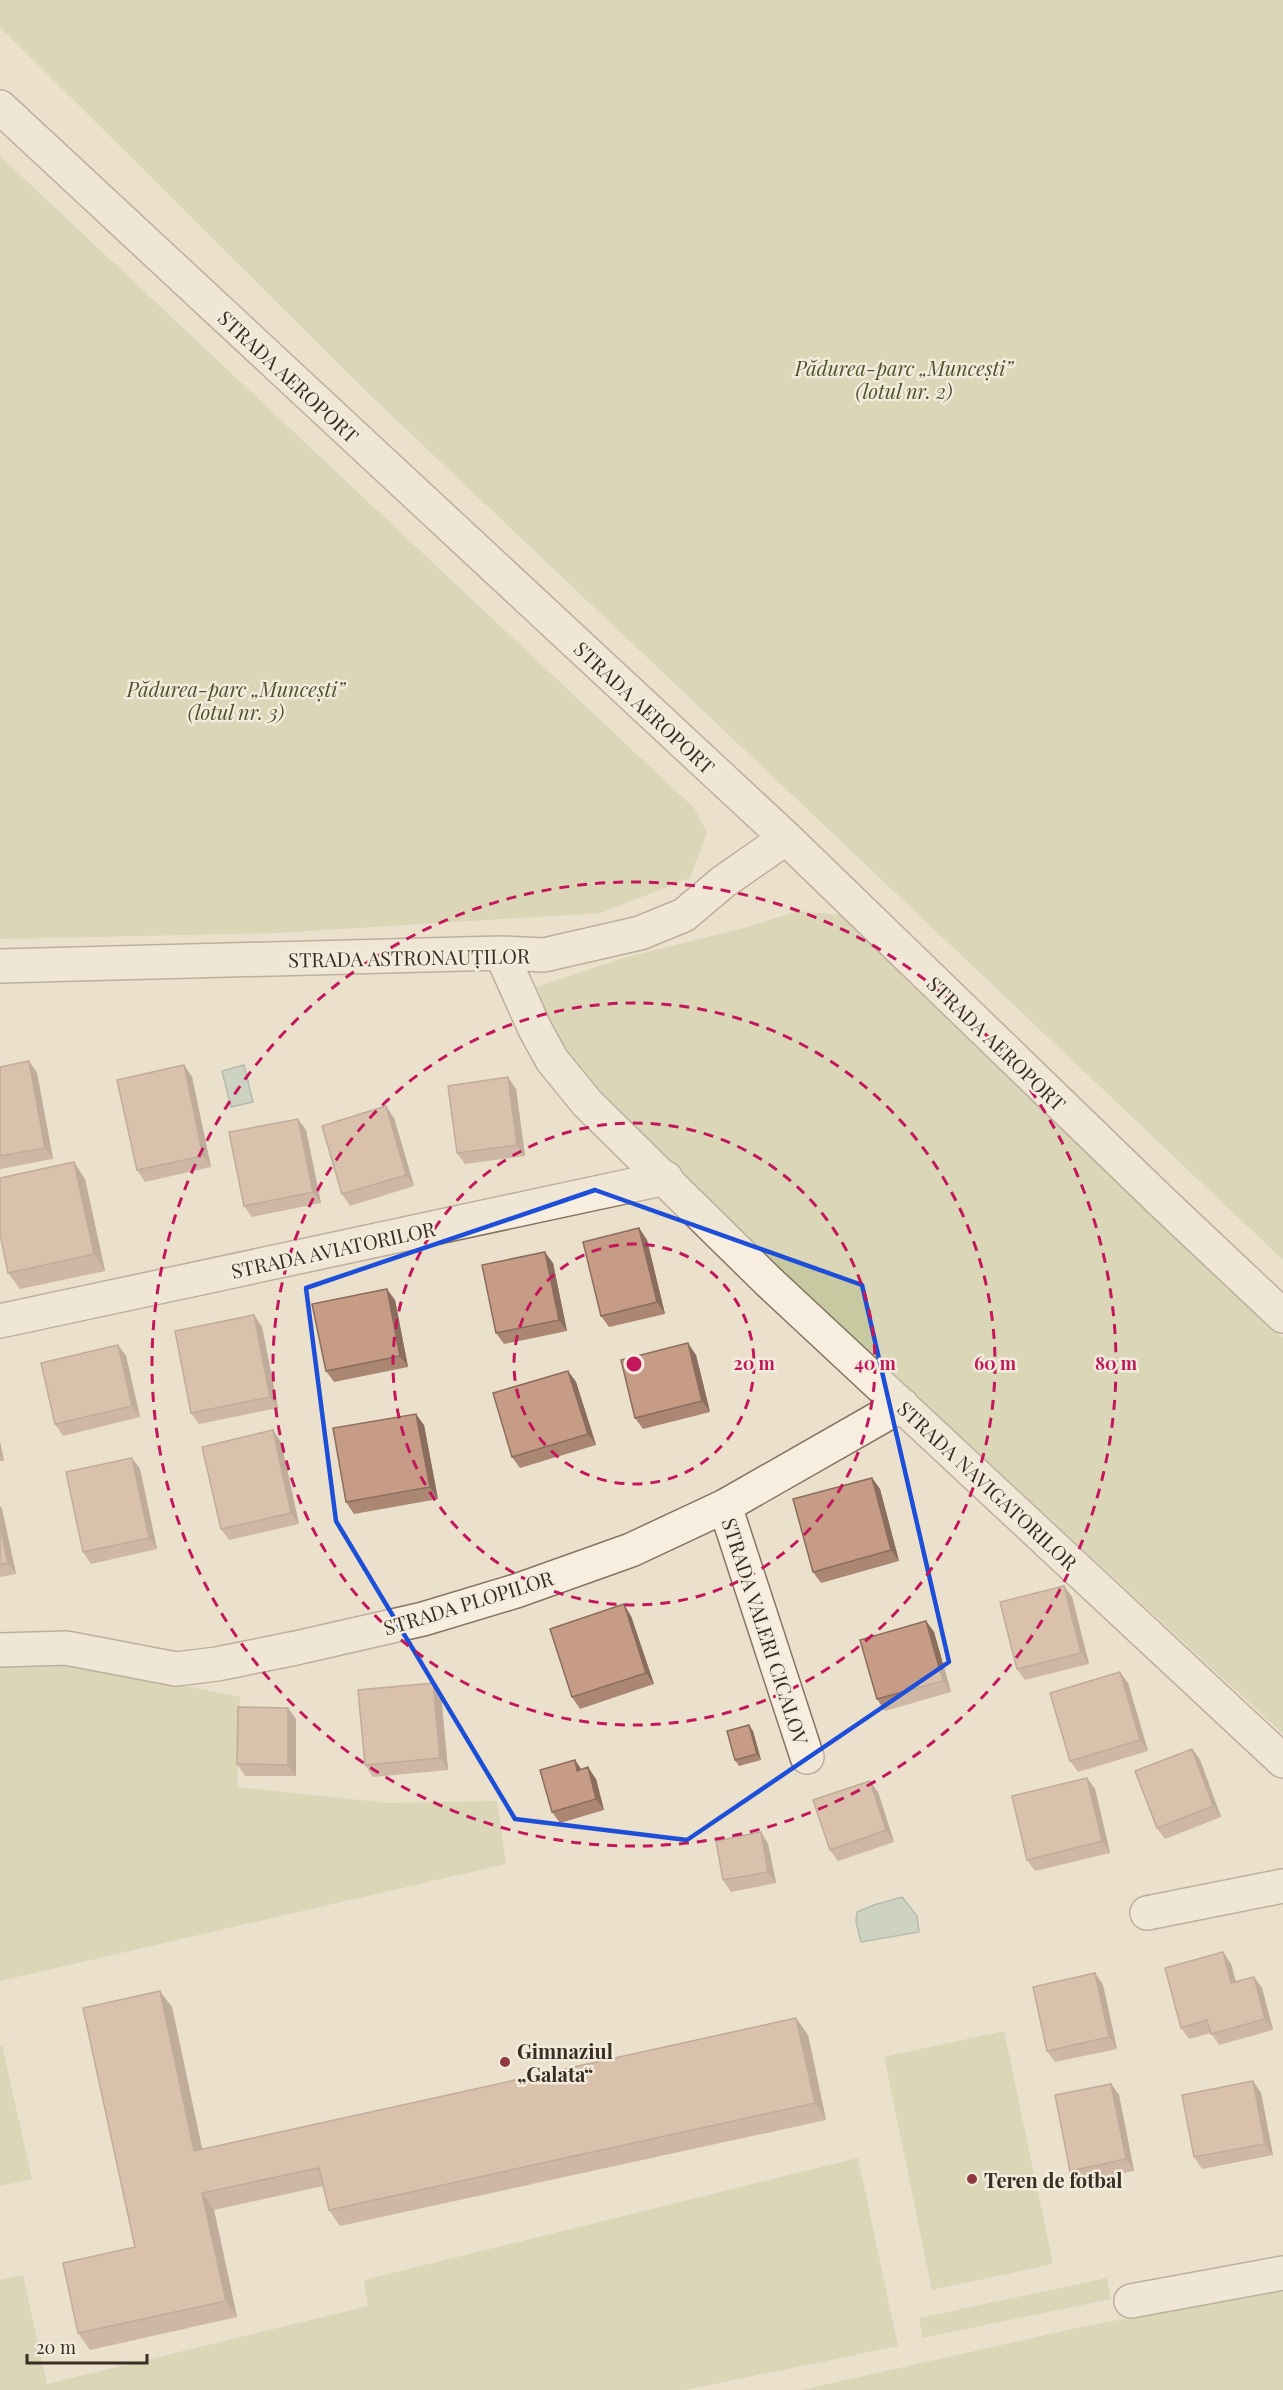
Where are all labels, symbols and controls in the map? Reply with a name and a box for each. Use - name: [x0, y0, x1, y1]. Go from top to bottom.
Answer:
- street label: STRADA AEROPORT: [213, 304, 365, 448]
- park label: Pădurea-parc „Muncești” (lotul nr. 2): [794, 354, 1014, 404]
- street label: STRADA AEROPORT: [569, 635, 721, 779]
- park label: Pădurea-parc „Muncești” (lotul nr. 3): [126, 675, 346, 725]
- street label: STRADA ASTRONAUȚILOR: [288, 941, 531, 974]
- street label: STRADA AEROPORT: [922, 970, 1072, 1116]
- street label: STRADA AVIATORILOR: [228, 1214, 439, 1284]
- text: 20 m: [733, 1351, 775, 1375]
- text: 40 m: [854, 1351, 897, 1375]
- text: 60 m: [974, 1351, 1017, 1375]
- text: 80 m: [1095, 1351, 1138, 1375]
- centre of rings: [624, 1354, 644, 1374]
- street label: STRADA NAVIGATORILOR: [892, 1394, 1085, 1576]
- street label: STRADA VALERI CICALOV: [717, 1514, 816, 1748]
- street label: STRADA PLOPILOR: [380, 1563, 557, 1641]
- place label: Gimnaziul „Galata“: [517, 2037, 613, 2087]
- marker: Gimnaziul „Galata“: [498, 2055, 512, 2069]
- place label: Teren de fotbal: [984, 2166, 1122, 2193]
- marker: Teren de fotbal: [965, 2172, 979, 2186]
- scale bar: [27, 2327, 147, 2365]
- text: 20 m: [36, 2335, 76, 2359]

